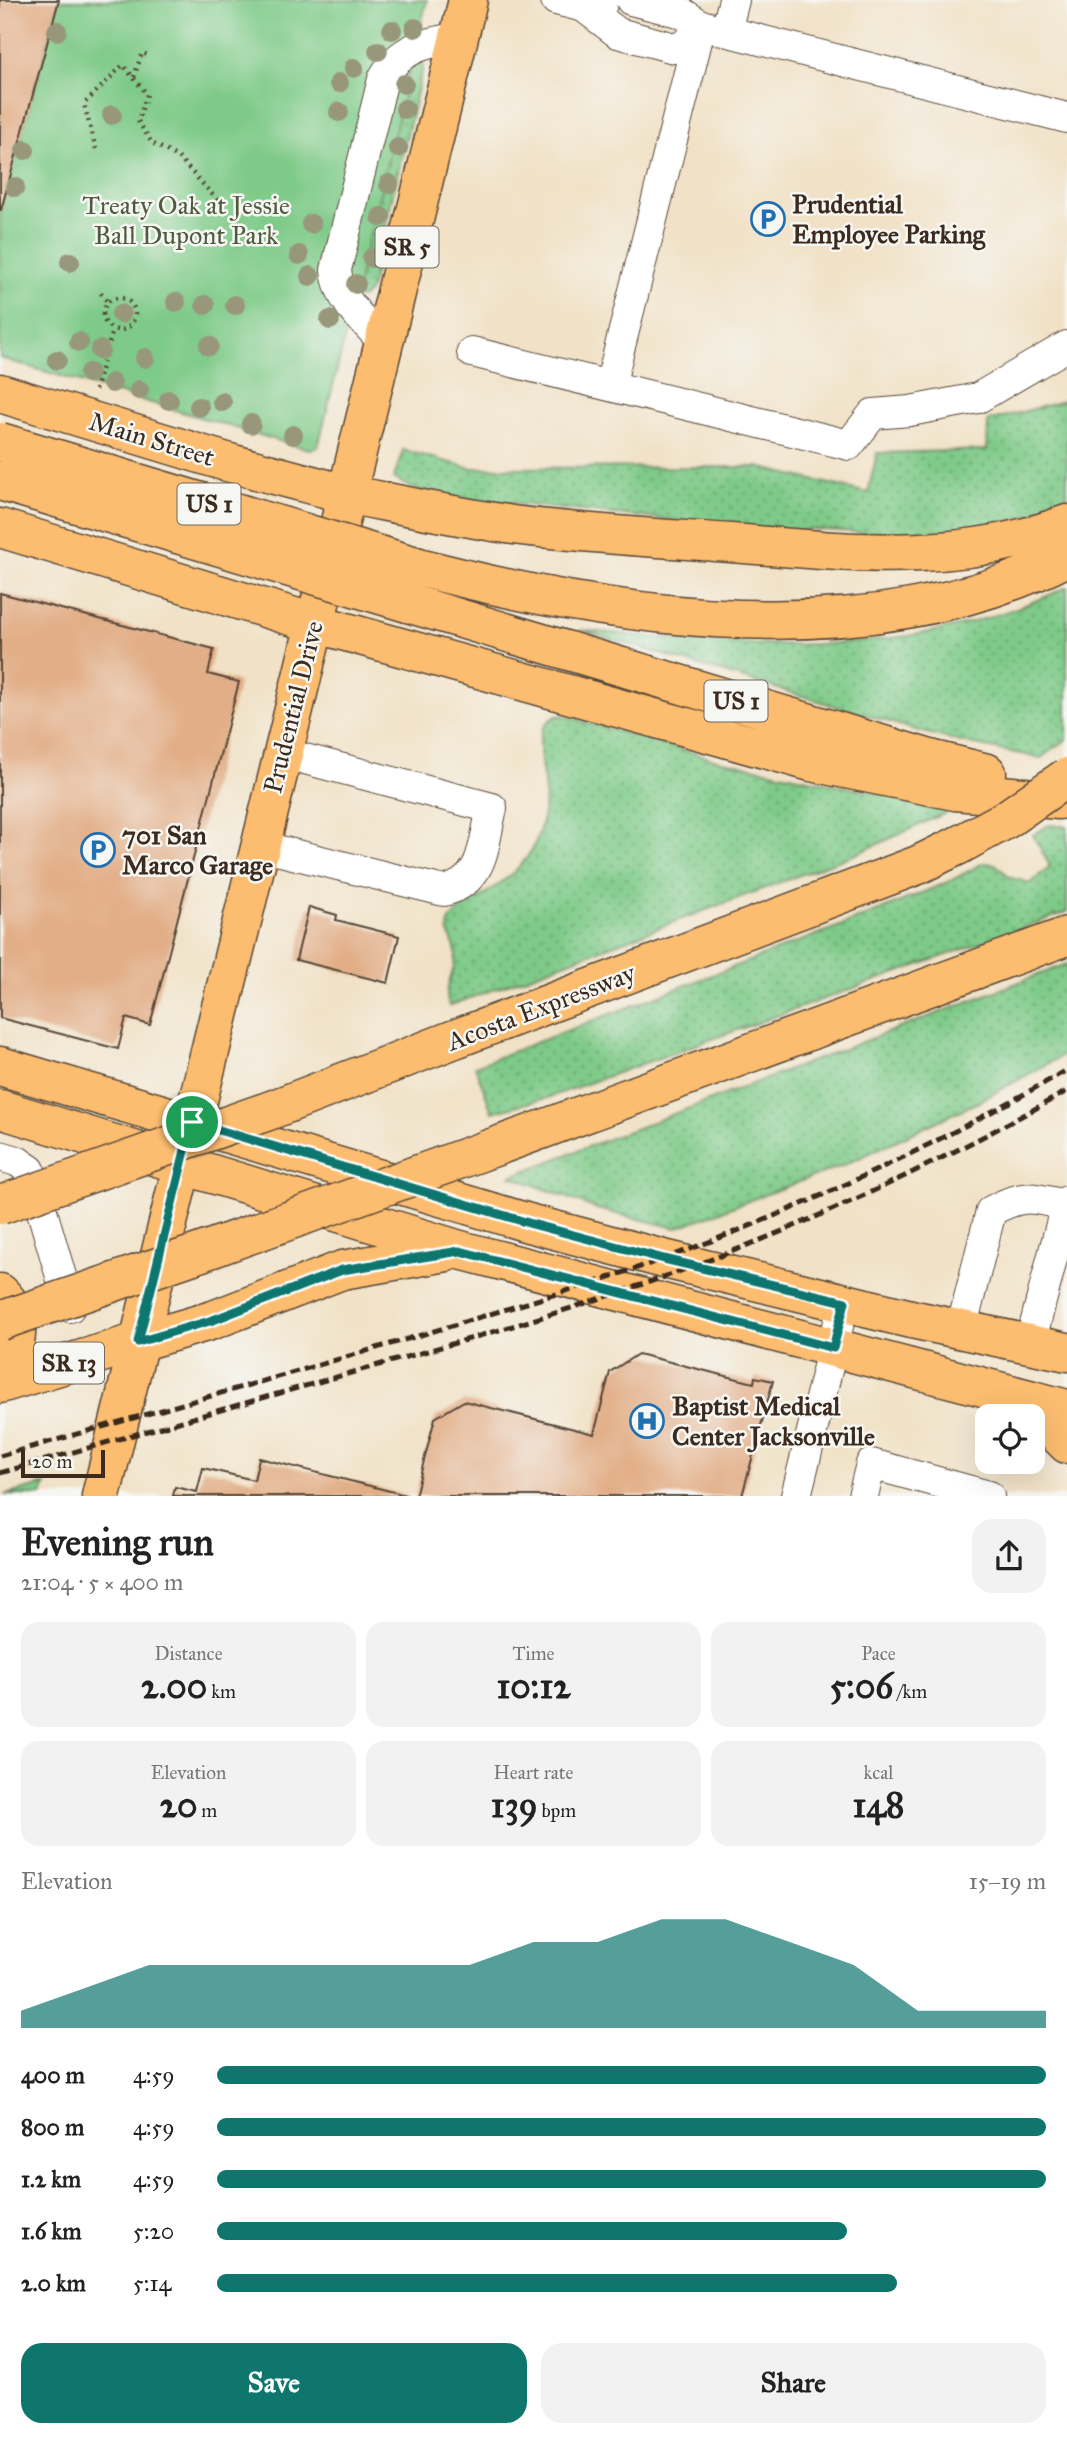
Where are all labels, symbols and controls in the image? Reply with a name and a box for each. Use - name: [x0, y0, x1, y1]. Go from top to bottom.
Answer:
- place label: Prudential Employee Parking: [792, 188, 986, 251]
- park label: Treaty Oak at Jessie Ball Dupont Park: [82, 189, 290, 251]
- parking icon: Prudential Employee Parking: [749, 200, 787, 238]
- road number: SR 5: [376, 226, 438, 268]
- street label: Main Street: [86, 405, 218, 473]
- road number: US 1: [178, 484, 241, 524]
- street label: Prudential Drive: [256, 617, 330, 796]
- road number: US 1: [704, 680, 768, 722]
- place label: 701 San Marco Garage: [122, 819, 273, 882]
- parking icon: 701 San Marco Garage: [79, 831, 117, 869]
- street label: Acosta Expressway: [441, 956, 640, 1058]
- pin: [162, 1092, 222, 1152]
- icon: arrive: [173, 1103, 211, 1141]
- road number: SR 13: [34, 1343, 104, 1384]
- place label: Baptist Medical Center Jacksonville: [672, 1390, 875, 1453]
- hospital icon: Baptist Medical Center Jacksonville: [628, 1402, 666, 1440]
- map controls: [975, 1404, 1045, 1474]
- button: locate: [975, 1404, 1045, 1474]
- scale bar: [21, 1447, 105, 1478]
- text: 20 m: [32, 1450, 73, 1473]
- text: Evening run: [21, 1519, 214, 1565]
- button: share: [972, 1519, 1046, 1593]
- text: 21:04 · 5 × 400 m: [21, 1568, 183, 1596]
- text: Distance: [154, 1642, 223, 1665]
- text: Time: [512, 1642, 555, 1665]
- text: Pace: [861, 1642, 896, 1665]
- text: 2.00: [141, 1665, 207, 1708]
- text: 10:12: [497, 1665, 570, 1708]
- text: 5:06: [830, 1665, 893, 1708]
- text: km: [207, 1680, 236, 1703]
- text: /km: [893, 1680, 927, 1703]
- text: Elevation: [151, 1761, 226, 1784]
- text: Heart rate: [494, 1761, 573, 1784]
- text: kcal: [864, 1761, 893, 1784]
- text: 20: [160, 1784, 197, 1827]
- text: 139: [491, 1784, 537, 1827]
- text: 148: [853, 1784, 904, 1827]
- text: m: [197, 1799, 217, 1822]
- text: bpm: [537, 1799, 576, 1822]
- text: Elevation: [21, 1867, 112, 1895]
- text: 15–19 m: [969, 1867, 1046, 1895]
- text: 400 m: [21, 2061, 85, 2089]
- text: 4:59: [133, 2061, 175, 2089]
- text: 800 m: [21, 2113, 84, 2141]
- text: 4:59: [133, 2113, 175, 2141]
- text: 1.2 km: [21, 2165, 81, 2193]
- text: 4:59: [133, 2165, 175, 2193]
- text: 1.6 km: [21, 2217, 82, 2245]
- text: 5:20: [133, 2217, 174, 2245]
- text: 2.0 km: [21, 2269, 86, 2297]
- text: 5:14: [133, 2269, 171, 2297]
- button: Save: [21, 2343, 527, 2423]
- button: Share: [541, 2343, 1046, 2423]

